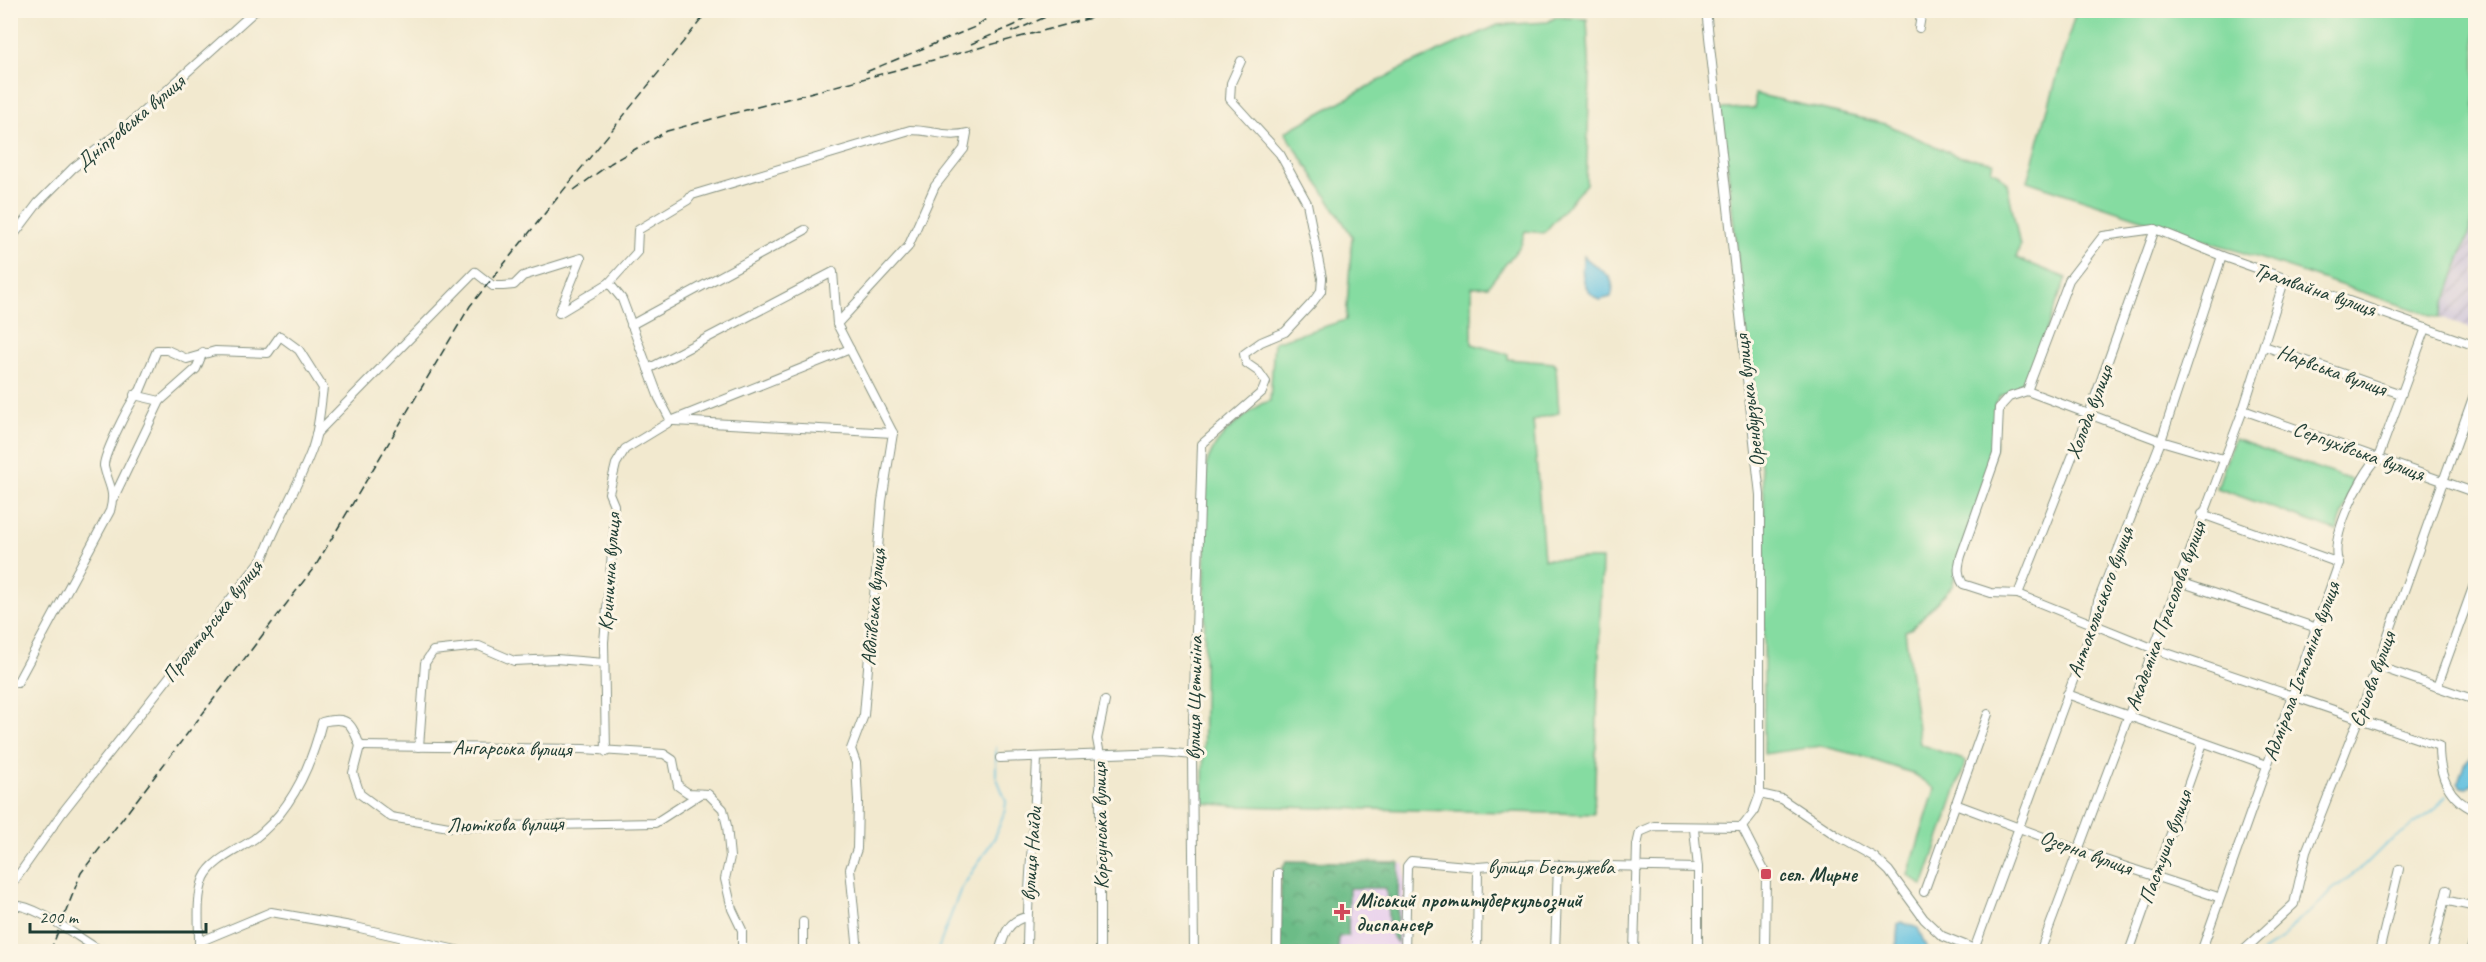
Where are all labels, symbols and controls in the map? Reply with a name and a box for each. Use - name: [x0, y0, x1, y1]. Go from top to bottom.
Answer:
- street label: Дніпровська вулиця: [70, 68, 191, 175]
- street label: Трамвайна вулиця: [2250, 256, 2381, 322]
- street label: Оренбурзька вулиця: [1728, 331, 1770, 469]
- street label: Нарвська вулиця: [2274, 338, 2391, 402]
- street label: Холода вулиця: [2059, 360, 2119, 462]
- street label: Серпухівська вулиця: [2290, 415, 2430, 487]
- street label: Кринична вулиця: [592, 510, 626, 632]
- street label: Академіка Прасолова вулиця: [2119, 517, 2212, 714]
- street label: Антокольського вулиця: [2061, 522, 2140, 681]
- street label: Авдіївська вулиця: [855, 546, 891, 667]
- street label: Пролетарська вулиця: [156, 553, 269, 688]
- street label: Адмірала Істоміна вулиця: [2256, 576, 2346, 764]
- street label: Єршова вулиця: [2343, 627, 2402, 730]
- street label: вулиця Щетиніна: [1180, 634, 1208, 760]
- street label: Ангарська вулиця: [452, 734, 573, 762]
- street label: Корсунська вулиця: [1086, 761, 1114, 890]
- street label: Пастуша вулиця: [2132, 785, 2198, 907]
- street label: вулиця Найди: [1015, 805, 1047, 902]
- street label: Лютікова вулиця: [447, 810, 565, 838]
- street label: Озерна вулиця: [2036, 823, 2137, 882]
- street label: вулиця Бестужева: [1488, 854, 1616, 880]
- place label: сел. Мирне: [1778, 861, 1858, 887]
- marker: сел. Мирне: [1759, 867, 1773, 881]
- place label: Міський протитуберкульозний диспансер: [1356, 887, 1584, 937]
- scale bar: [30, 896, 206, 934]
- marker: Міський протитуберкульозний диспансер: [1333, 903, 1351, 921]
- text: 200 m: [39, 906, 80, 928]

